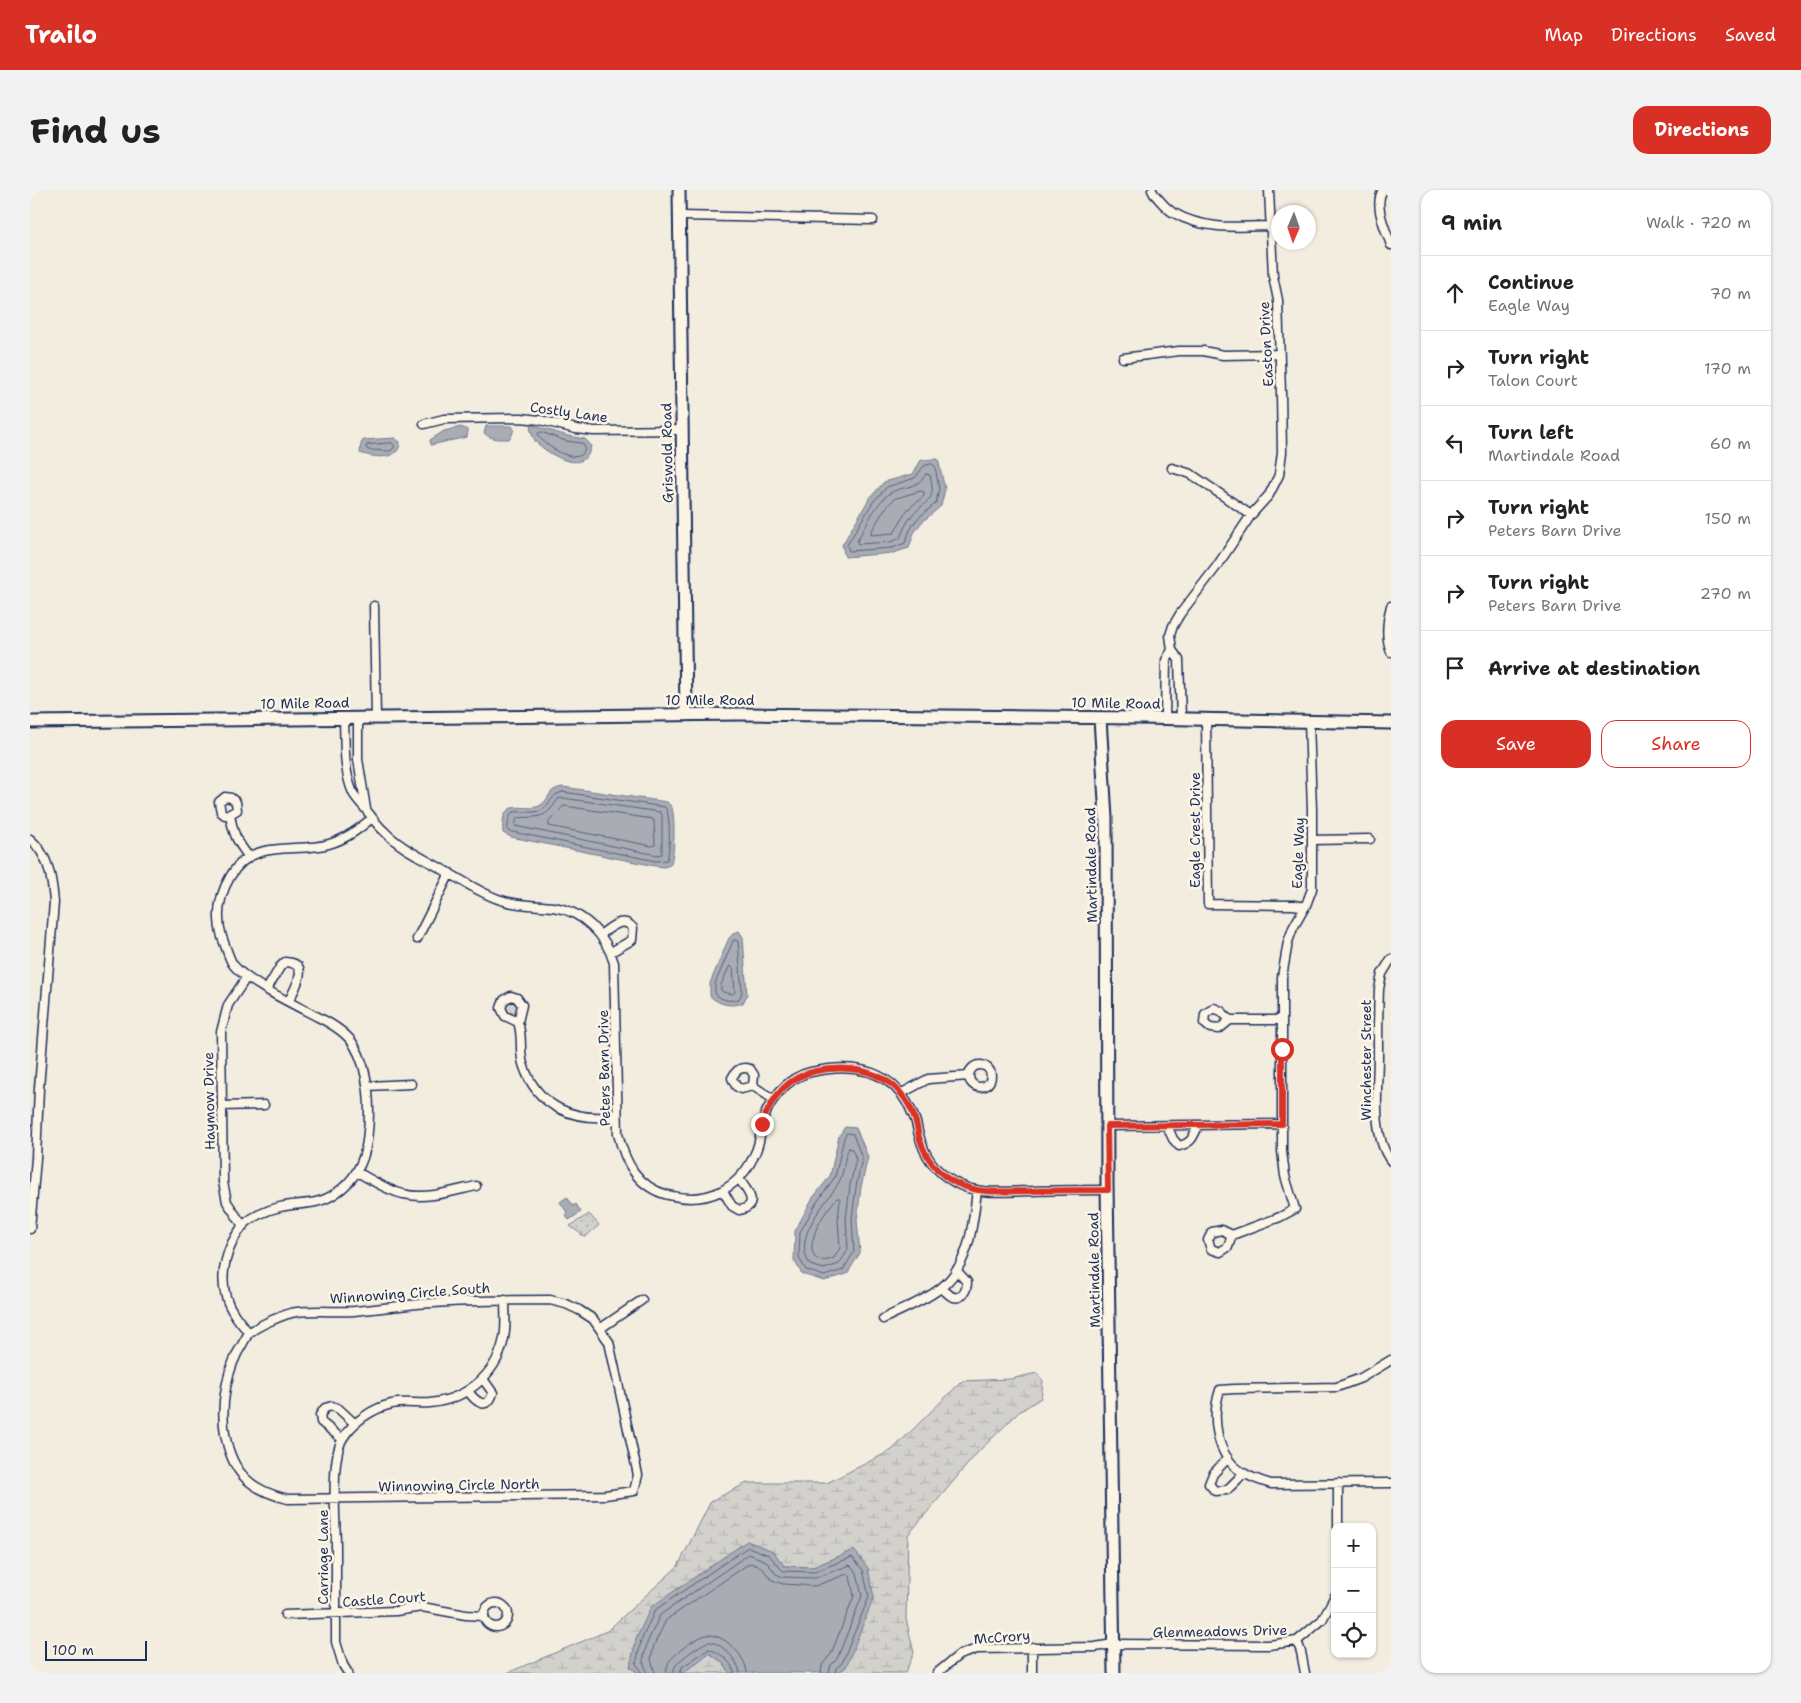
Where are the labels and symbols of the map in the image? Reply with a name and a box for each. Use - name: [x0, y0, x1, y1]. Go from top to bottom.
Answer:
- north arrow: [1271, 205, 1316, 250]
- street label: Easton Drive: [1255, 301, 1277, 387]
- street label: Costly Lane: [529, 398, 609, 426]
- street label: Griswold Road: [657, 403, 677, 503]
- street label: 10 Mile Road: [665, 691, 755, 709]
- street label: 10 Mile Road: [260, 693, 350, 713]
- street label: 10 Mile Road: [1071, 693, 1161, 713]
- street label: Eagle Crest Drive: [1186, 772, 1204, 888]
- street label: Martindale Road: [1081, 807, 1101, 923]
- street label: Eagle Way: [1288, 817, 1308, 889]
- street label: Winchester Street: [1357, 999, 1375, 1121]
- street label: Peters Barn Drive: [594, 1009, 614, 1127]
- route start: [1271, 1038, 1294, 1061]
- street label: Haymow Drive: [199, 1052, 219, 1150]
- route end: [751, 1113, 774, 1136]
- street label: Martindale Road: [1084, 1212, 1104, 1328]
- street label: Winnowing Circle South: [329, 1278, 491, 1308]
- street label: Winnowing Circle North: [378, 1475, 540, 1495]
- street label: Carriage Lane: [314, 1509, 332, 1605]
- street label: Castle Court: [342, 1587, 426, 1611]
- street label: Glenmeadows Drive: [1153, 1621, 1287, 1641]
- street label: McCrory: [973, 1626, 1031, 1648]
- scale bar: [45, 1638, 148, 1661]

